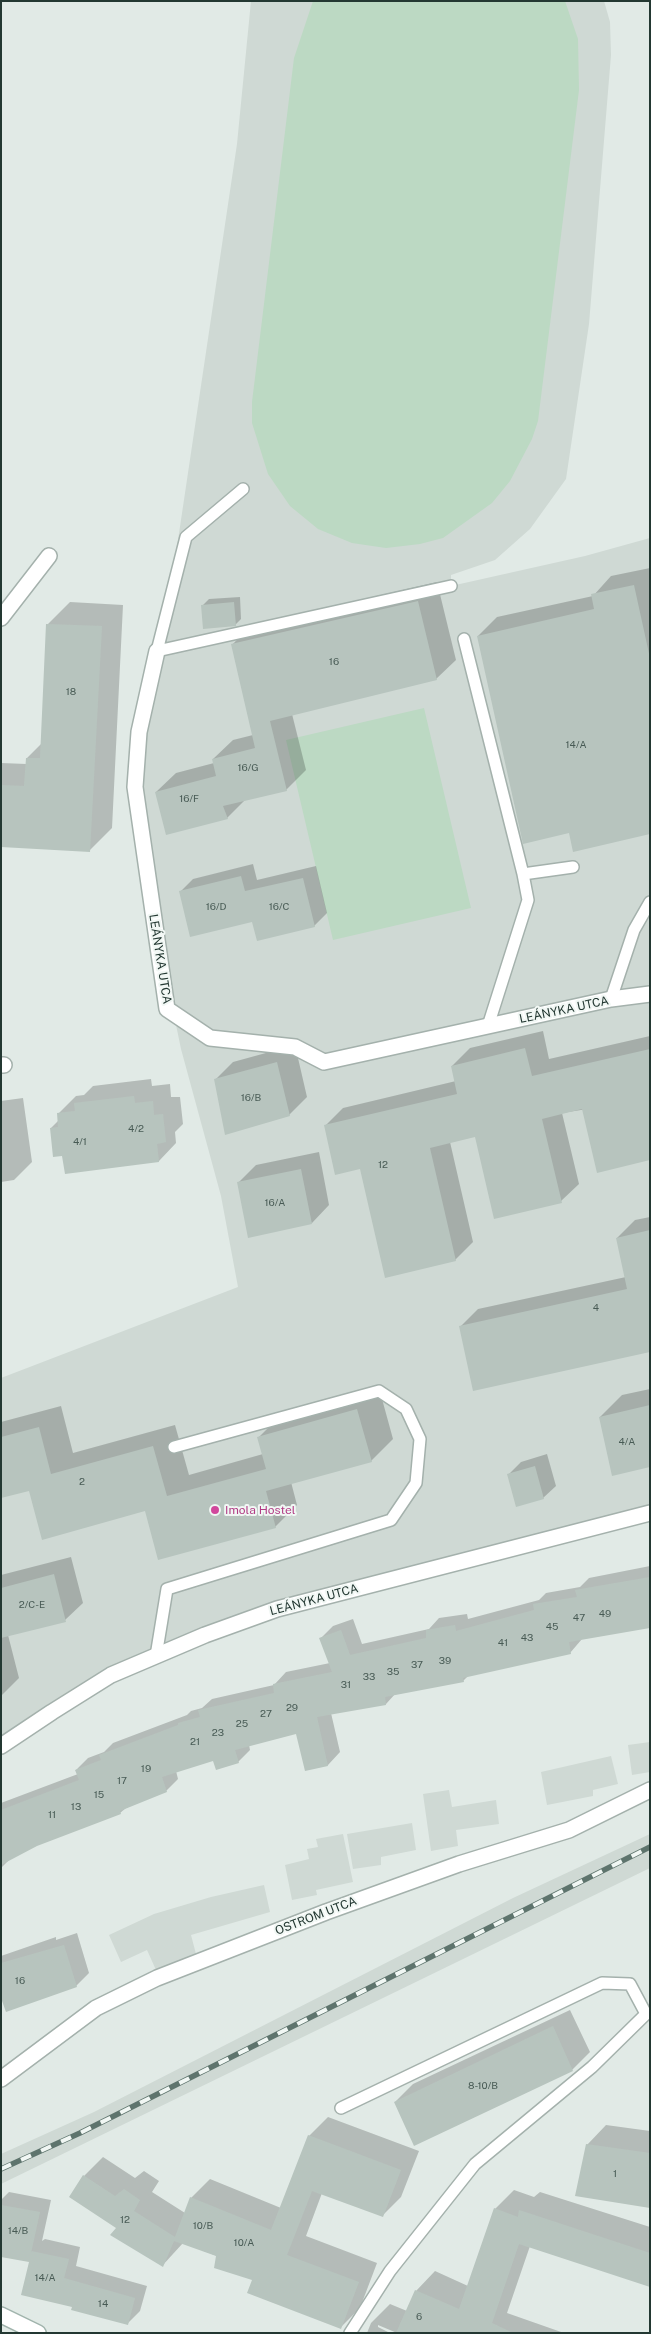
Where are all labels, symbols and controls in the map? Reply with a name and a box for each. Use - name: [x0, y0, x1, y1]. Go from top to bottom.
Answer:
- house number: 16: [329, 656, 339, 668]
- house number: 18: [66, 686, 76, 698]
- house number: 14/A: [566, 739, 586, 751]
- house number: 16/G: [237, 762, 259, 774]
- house number: 16/F: [179, 793, 199, 805]
- house number: 16/D: [206, 901, 226, 913]
- house number: 16/C: [269, 901, 289, 913]
- street label: LEÁNYKA UTCA: [146, 913, 174, 1005]
- street label: LEÁNYKA UTCA: [518, 993, 610, 1027]
- house number: 16/B: [241, 1092, 261, 1104]
- house number: 4/2: [128, 1123, 144, 1135]
- house number: 4/1: [73, 1136, 87, 1148]
- house number: 12: [378, 1159, 388, 1171]
- house number: 16/A: [265, 1197, 285, 1209]
- house number: 4: [593, 1302, 599, 1314]
- house number: 4/A: [619, 1436, 635, 1448]
- house number: 2: [79, 1476, 85, 1488]
- place label: Imola Hostel: [225, 1503, 295, 1517]
- marker: Imola Hostel: [209, 1504, 221, 1516]
- street label: LEÁNYKA UTCA: [268, 1581, 360, 1619]
- house number: 2/C-E: [19, 1599, 45, 1611]
- house number: 49: [599, 1608, 611, 1620]
- house number: 47: [573, 1612, 585, 1624]
- house number: 45: [546, 1621, 558, 1633]
- house number: 43: [521, 1632, 533, 1644]
- house number: 41: [498, 1637, 508, 1649]
- house number: 39: [439, 1655, 451, 1667]
- house number: 37: [411, 1659, 423, 1671]
- house number: 35: [387, 1666, 399, 1678]
- house number: 33: [363, 1671, 375, 1683]
- house number: 31: [341, 1679, 351, 1691]
- house number: 29: [286, 1702, 298, 1714]
- house number: 27: [260, 1708, 272, 1720]
- house number: 25: [236, 1718, 248, 1730]
- house number: 23: [212, 1727, 224, 1739]
- house number: 21: [190, 1736, 200, 1748]
- house number: 19: [141, 1763, 151, 1775]
- house number: 17: [117, 1775, 127, 1787]
- house number: 15: [94, 1789, 104, 1801]
- house number: 13: [71, 1801, 81, 1813]
- house number: 11: [48, 1809, 56, 1821]
- street label: OSTROM UTCA: [273, 1894, 359, 1938]
- house number: 16: [15, 1975, 25, 1987]
- house number: 8-10/B: [468, 2080, 498, 2092]
- house number: 1: [613, 2168, 617, 2180]
- house number: 12: [120, 2214, 130, 2226]
- house number: 10/B: [193, 2220, 213, 2232]
- house number: 14/B: [8, 2225, 28, 2237]
- house number: 10/A: [234, 2237, 254, 2249]
- house number: 14/A: [35, 2272, 55, 2284]
- house number: 14: [98, 2298, 108, 2310]
- house number: 6: [416, 2311, 422, 2323]

